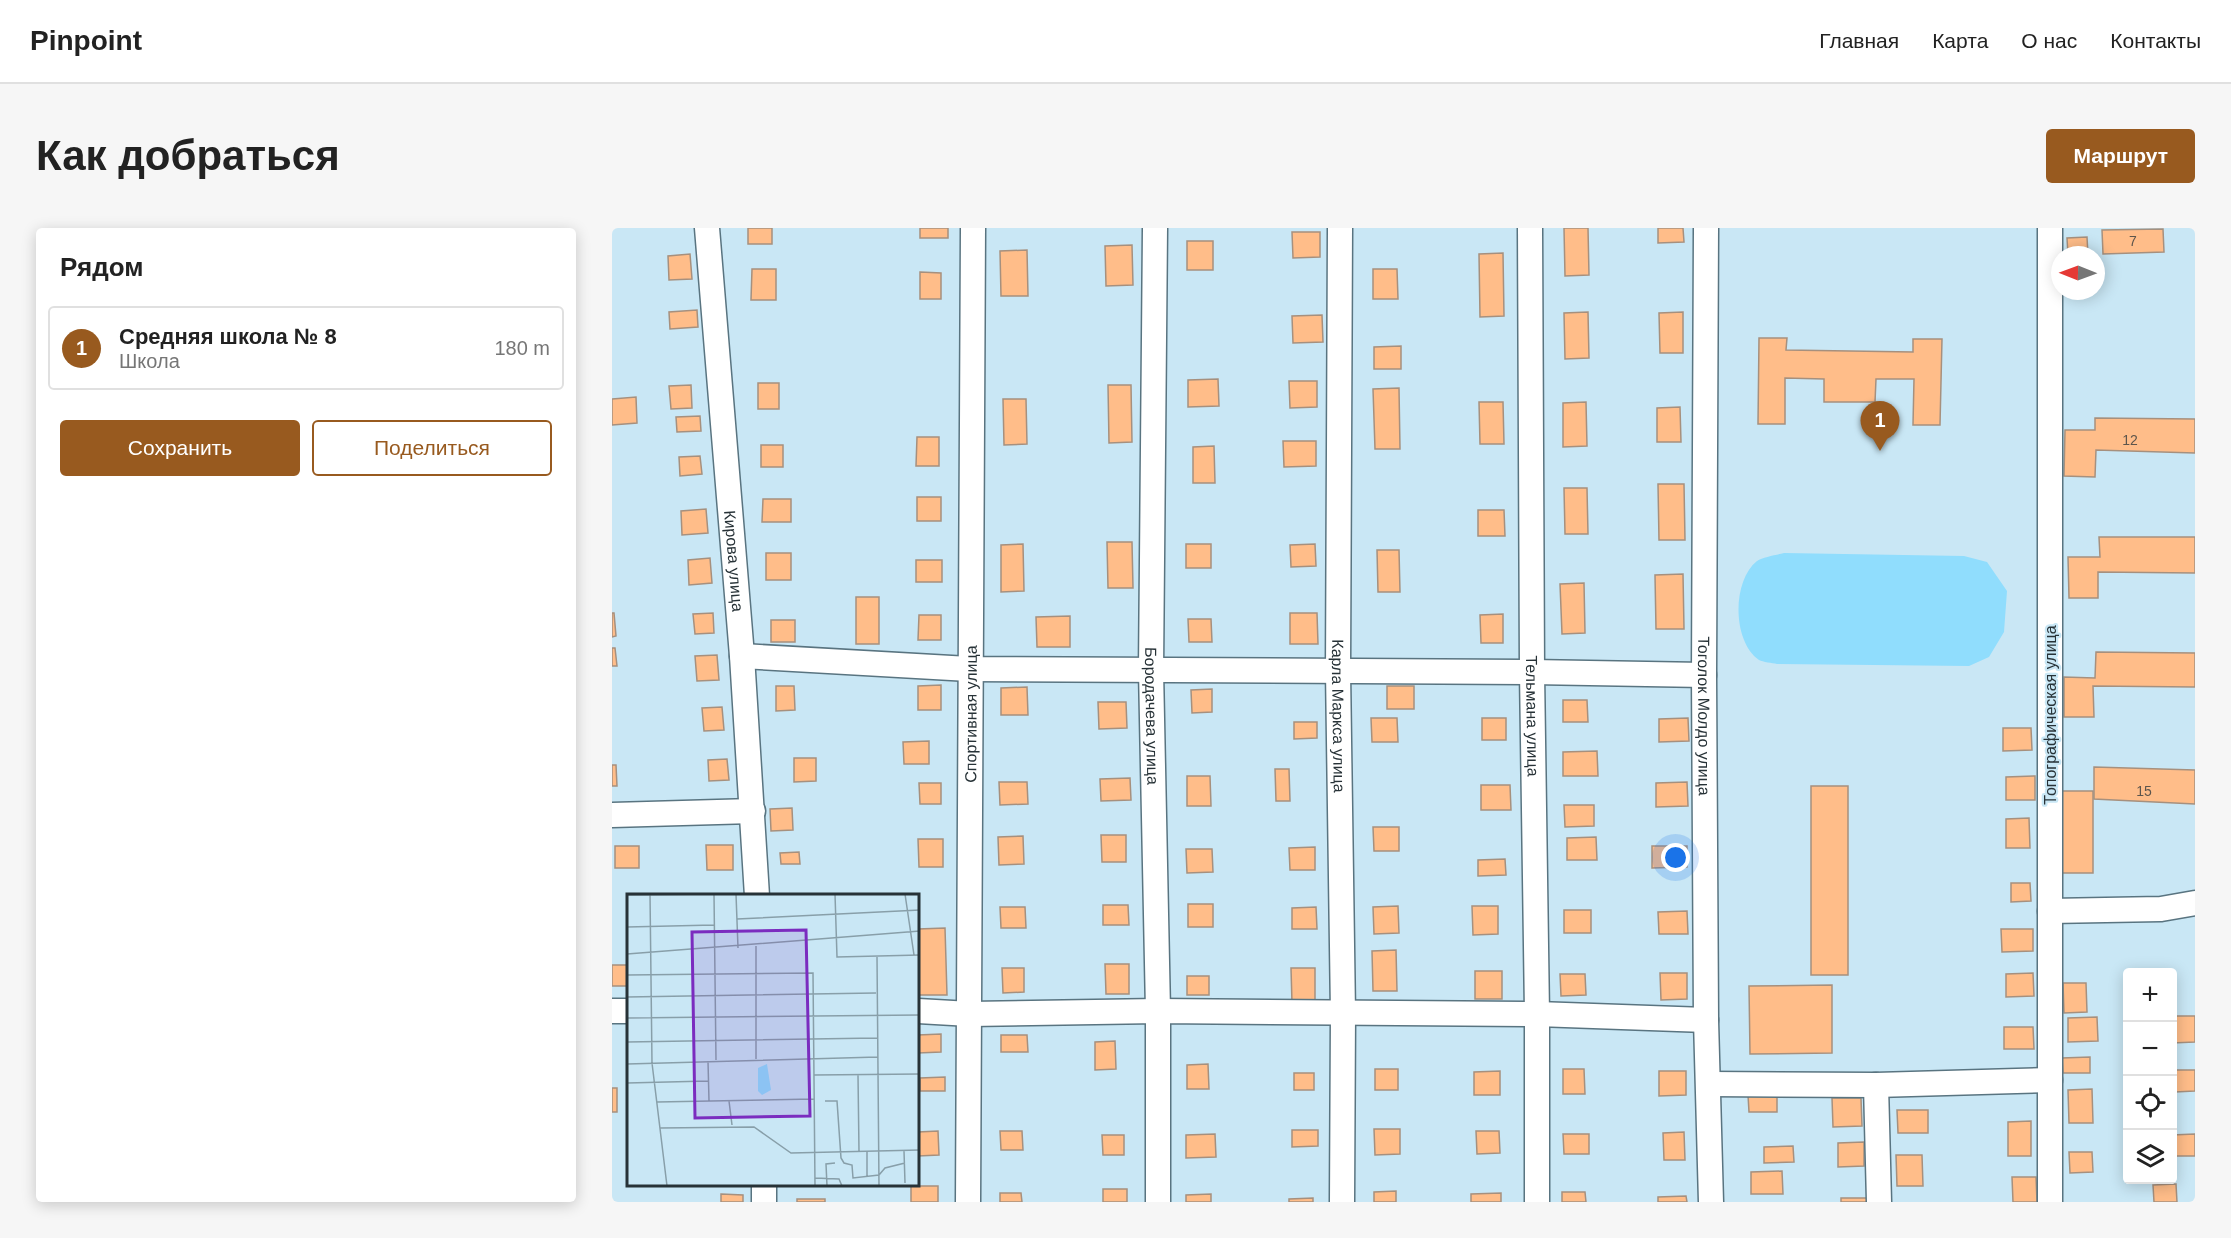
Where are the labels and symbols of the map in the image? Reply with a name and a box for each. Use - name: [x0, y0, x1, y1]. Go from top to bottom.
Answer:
- house number: 7: [2129, 233, 2137, 249]
- north arrow: [2051, 246, 2105, 300]
- pin: 1: [1860, 402, 1900, 451]
- house number: 12: [2122, 432, 2138, 448]
- street label: Кирова улица: [721, 510, 746, 612]
- street label: Топографическая улица: [2042, 625, 2059, 805]
- street label: Тоголок Молдо улица: [1695, 636, 1713, 796]
- street label: Карла Маркса улица: [1329, 639, 1348, 793]
- street label: Спортивная улица: [962, 645, 980, 783]
- street label: Бородачева улица: [1142, 647, 1161, 785]
- street label: Тельмана улица: [1523, 655, 1542, 777]
- house number: 15: [2136, 783, 2152, 799]
- your location: [1661, 843, 1690, 872]
- inset map: [627, 894, 920, 1187]

